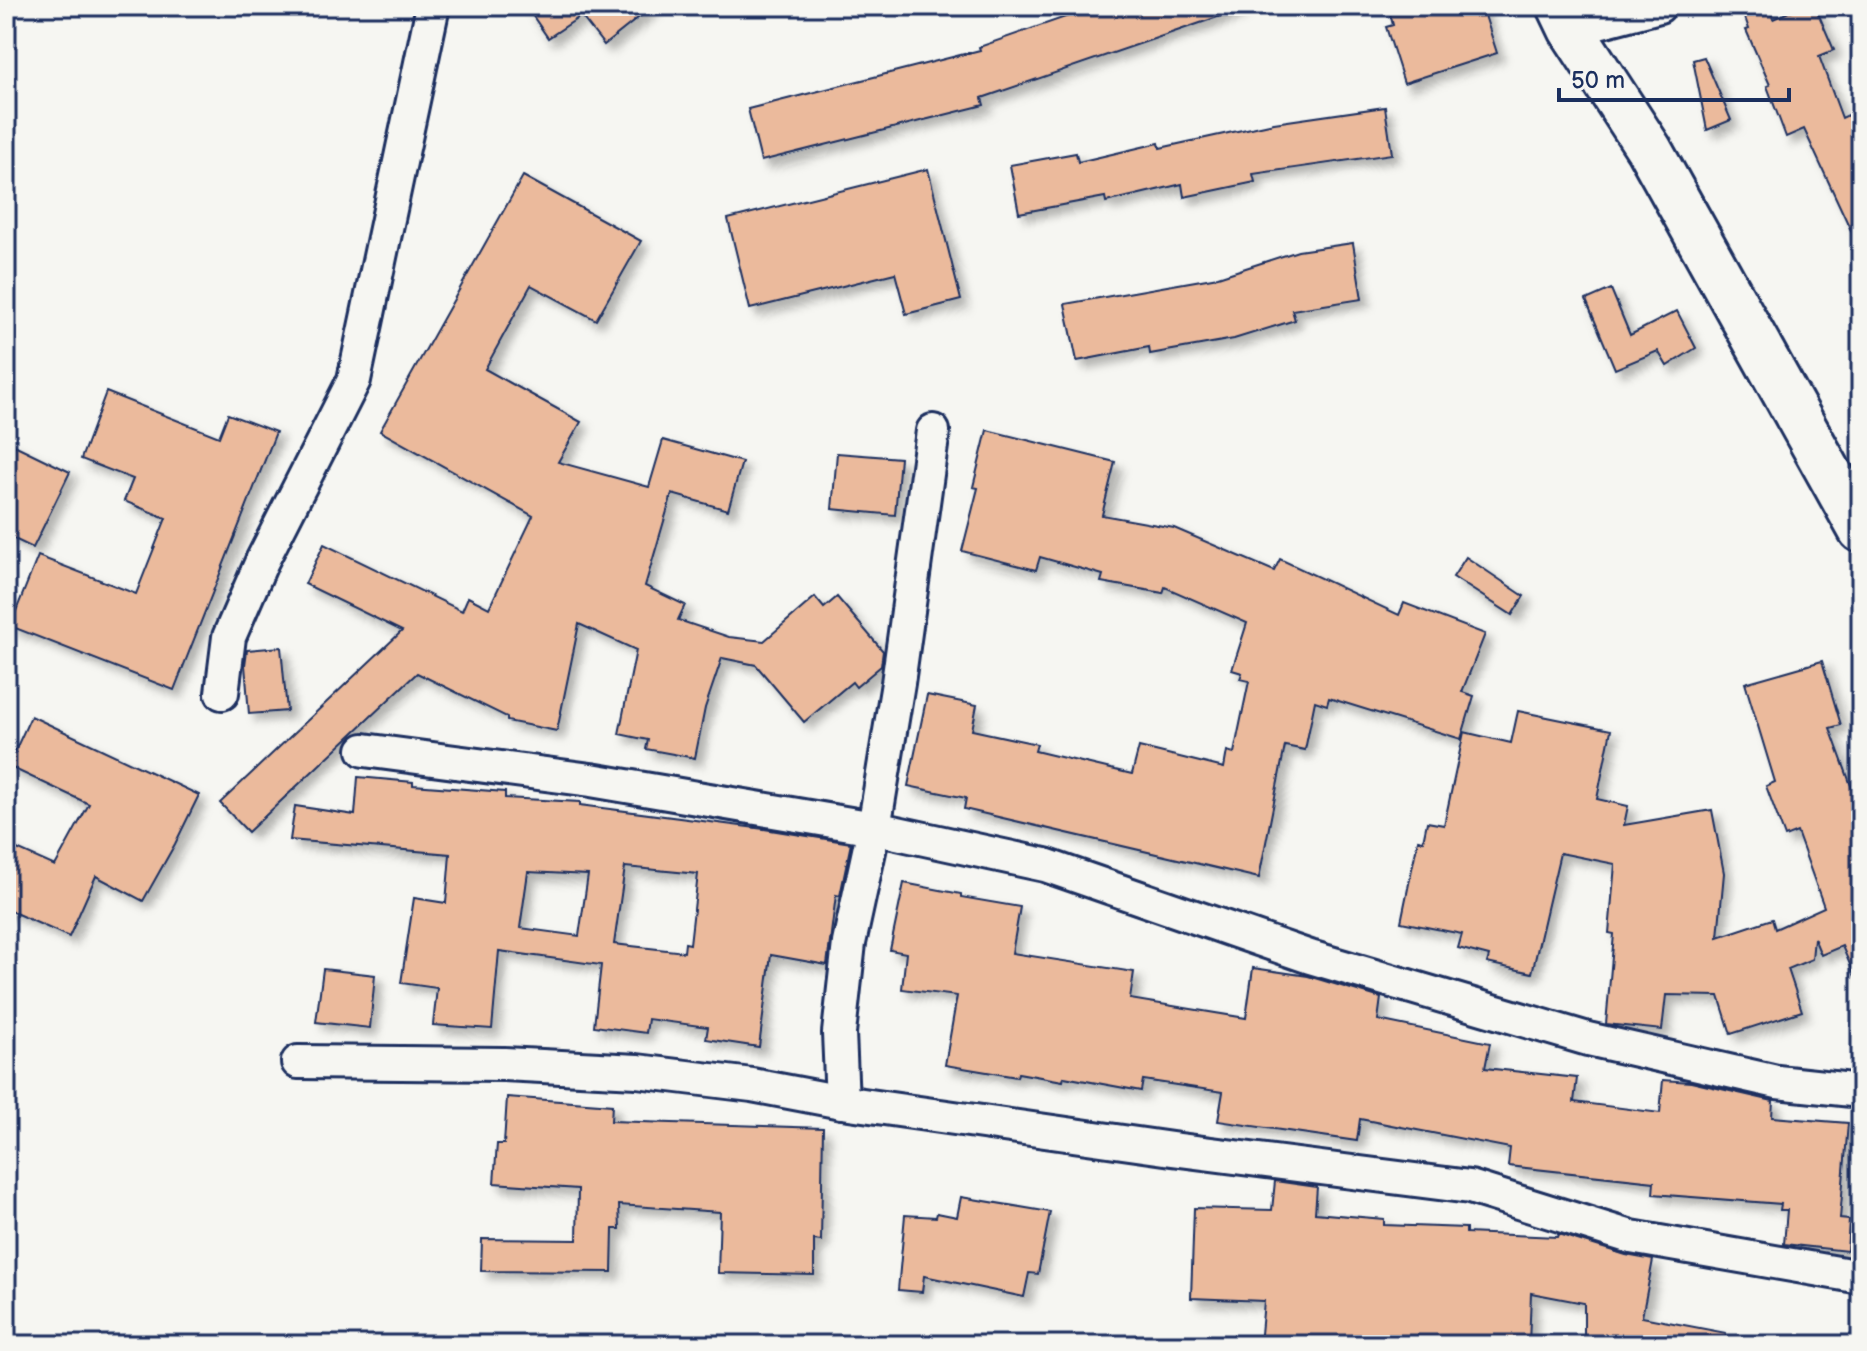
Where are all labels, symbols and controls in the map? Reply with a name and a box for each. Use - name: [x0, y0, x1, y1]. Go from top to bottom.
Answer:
- scale bar: [1559, 52, 1789, 102]
- text: 50 m: [1571, 66, 1625, 95]

